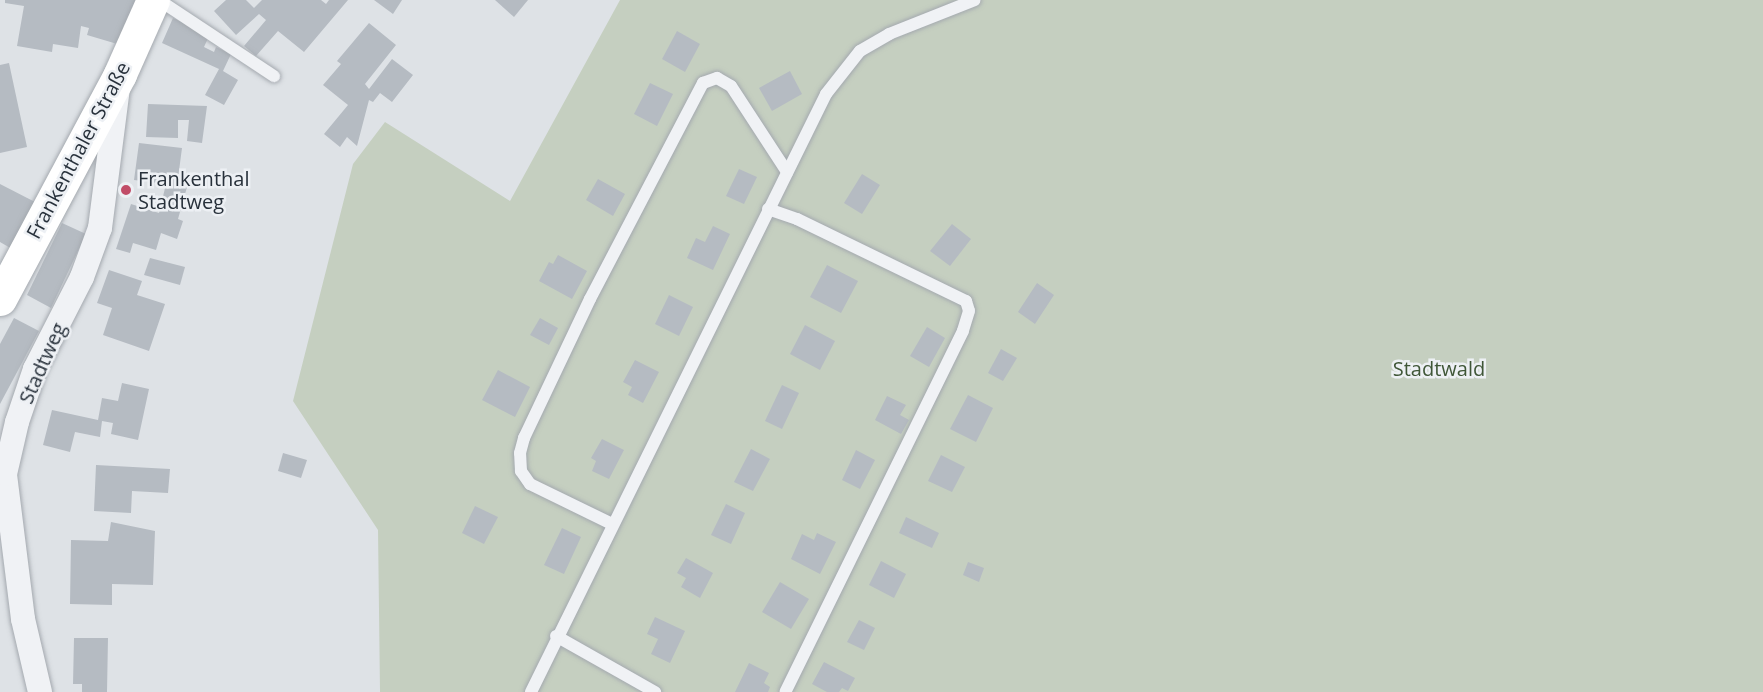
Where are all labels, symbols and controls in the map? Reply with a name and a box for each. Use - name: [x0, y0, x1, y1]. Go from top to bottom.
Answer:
- street label: Frankenthaler Straße: [21, 57, 135, 243]
- place label: Frankenthal Stadtweg: [138, 166, 249, 213]
- marker: Frankenthal Stadtweg: [119, 183, 133, 197]
- street label: Stadtweg: [14, 319, 70, 407]
- park label: Stadtwald: [1393, 356, 1485, 380]

